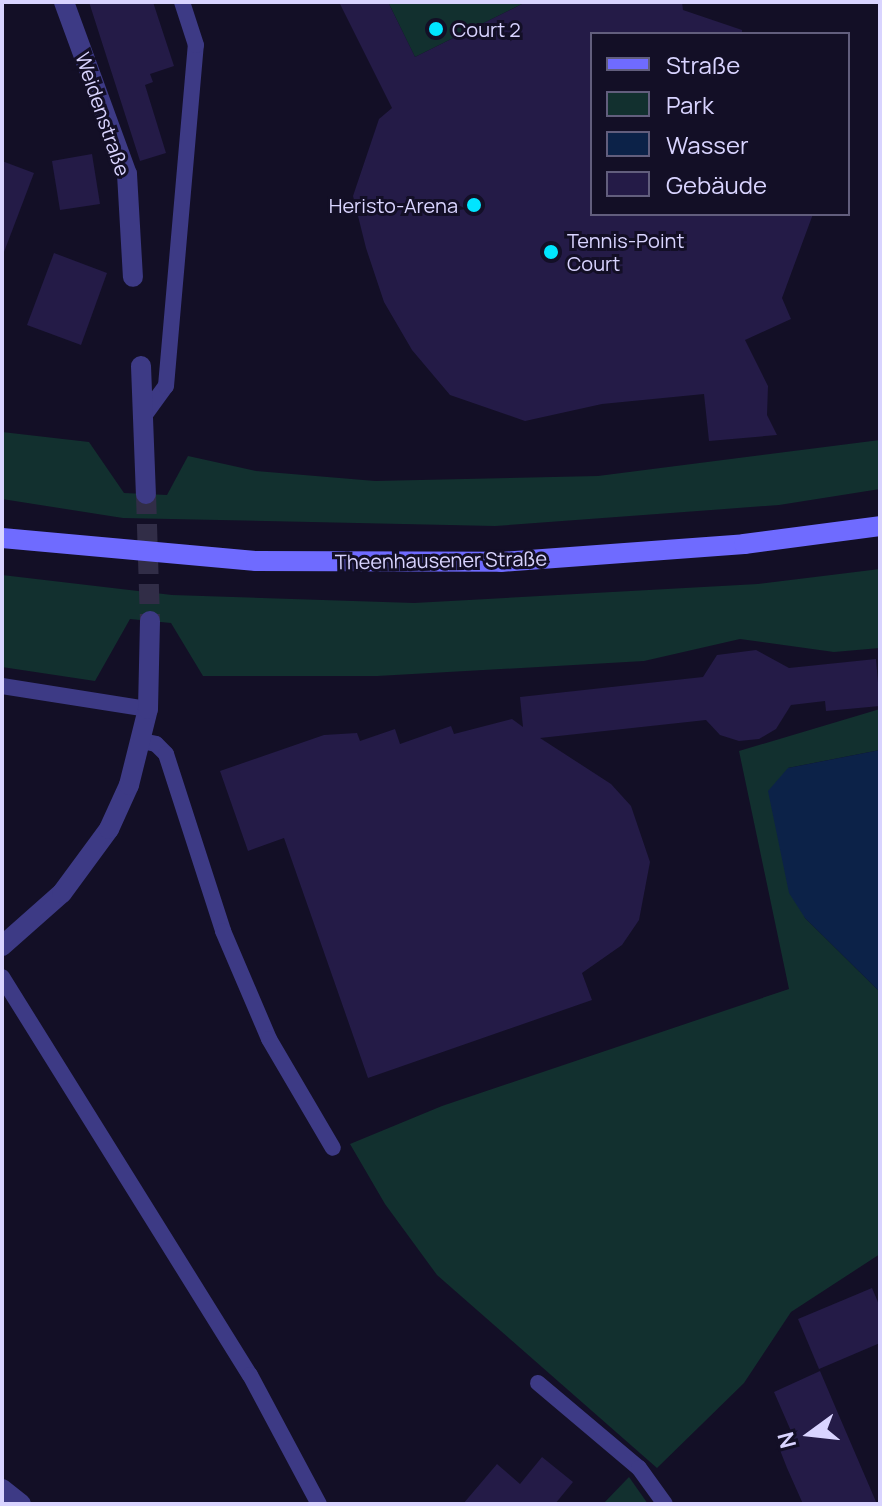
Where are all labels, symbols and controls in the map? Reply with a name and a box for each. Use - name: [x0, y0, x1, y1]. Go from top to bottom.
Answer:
- place label: Court 2: [452, 17, 521, 41]
- marker: Court 2: [427, 20, 445, 38]
- legend: [590, 32, 850, 216]
- text: Straße: [666, 48, 740, 81]
- street label: Weidenstraße: [71, 49, 135, 179]
- text: Park: [666, 88, 714, 121]
- text: Wasser: [666, 128, 749, 161]
- text: Gebäude: [666, 168, 767, 201]
- place label: Heristo-Arena: [329, 193, 458, 217]
- marker: Heristo-Arena: [465, 196, 483, 214]
- place label: Tennis-Point Court: [567, 228, 684, 275]
- marker: Tennis-Point Court: [542, 243, 560, 261]
- street label: Theenhausener Straße: [335, 546, 547, 574]
- north arrow: [770, 1394, 850, 1474]
- text: N: [770, 1429, 803, 1452]

